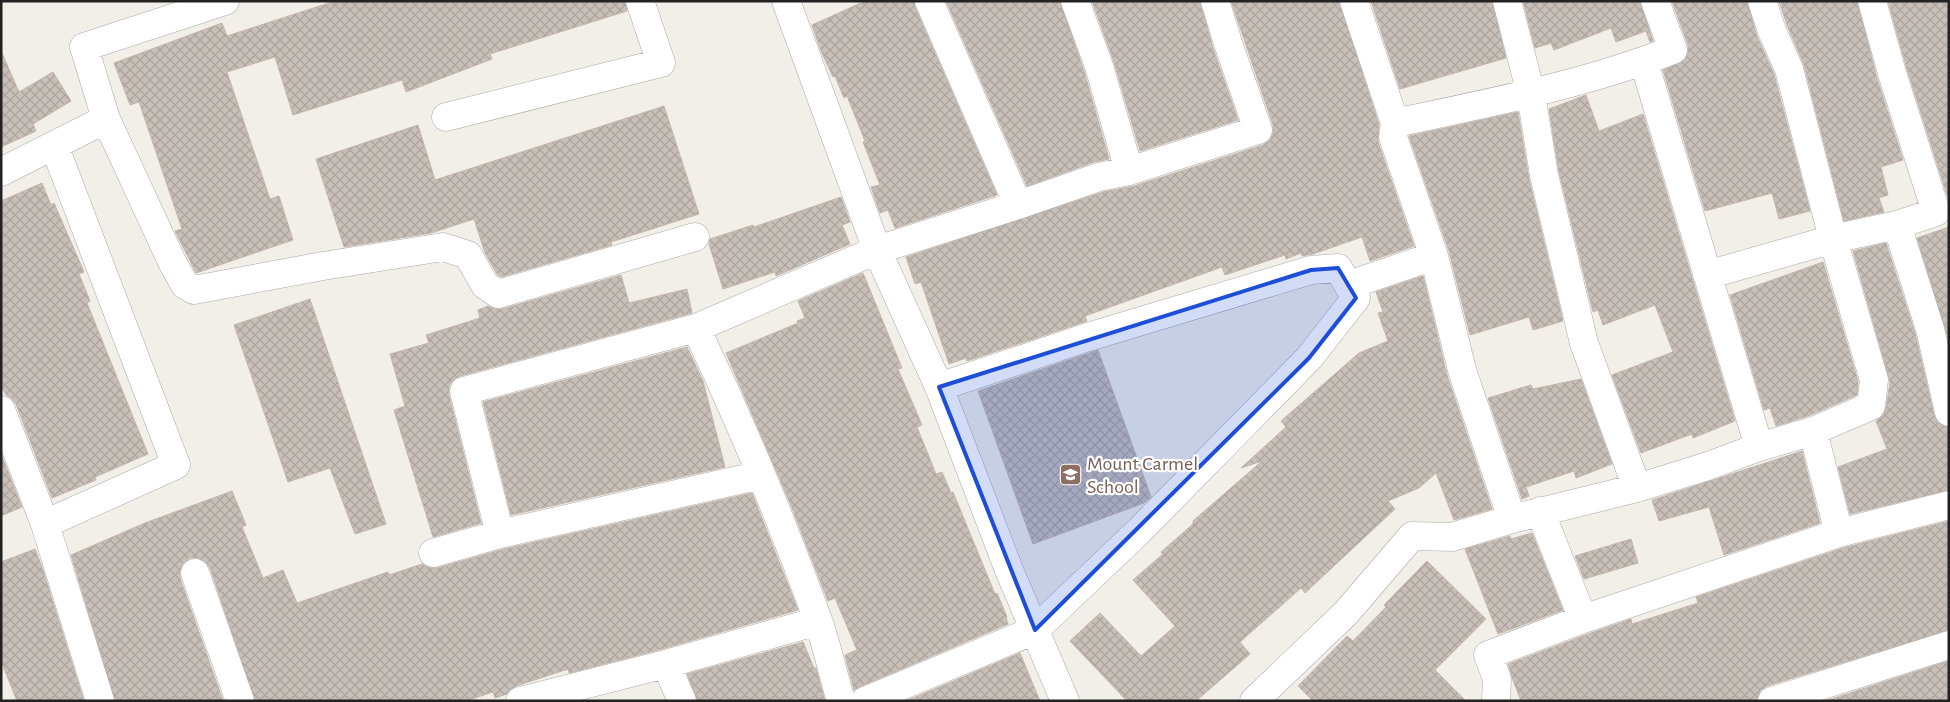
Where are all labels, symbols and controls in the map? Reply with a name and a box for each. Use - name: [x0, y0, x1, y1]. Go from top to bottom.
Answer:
- place label: Mount Carmel School: [1087, 454, 1198, 497]
- school or university icon: Mount Carmel School: [1059, 463, 1083, 487]

